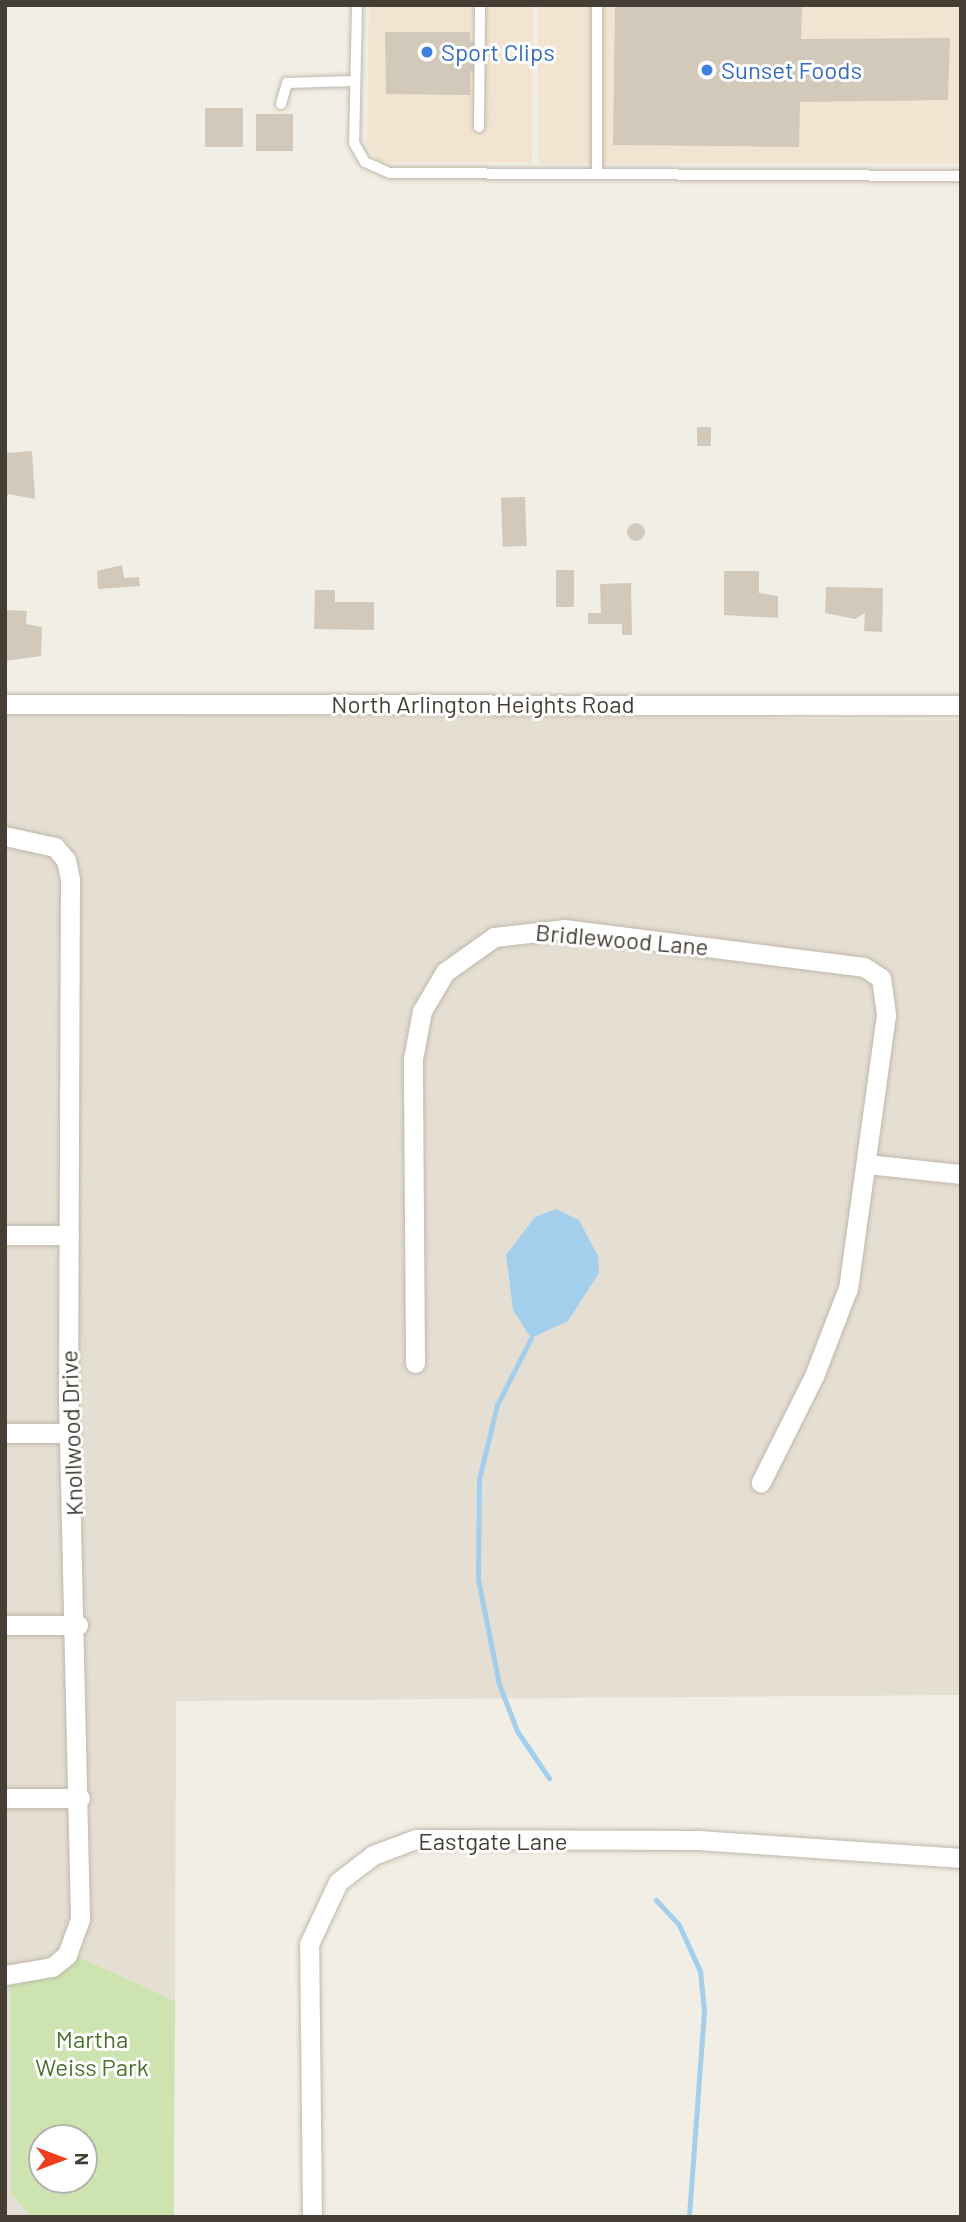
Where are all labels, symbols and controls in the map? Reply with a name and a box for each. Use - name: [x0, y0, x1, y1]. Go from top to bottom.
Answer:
- place label: Sport Clips: [441, 38, 555, 66]
- marker: Sport Clips: [419, 44, 435, 60]
- place label: Sunset Foods: [721, 56, 862, 84]
- marker: Sunset Foods: [699, 62, 715, 78]
- street label: North Arlington Heights Road: [331, 690, 635, 718]
- street label: Bridlewood Lane: [534, 917, 710, 961]
- street label: Knollwood Drive: [54, 1350, 88, 1516]
- street label: Eastgate Lane: [418, 1827, 568, 1855]
- park label: Martha Weiss Park: [35, 2025, 149, 2081]
- north arrow: [28, 2124, 98, 2194]
- text: N: [71, 2153, 94, 2165]

